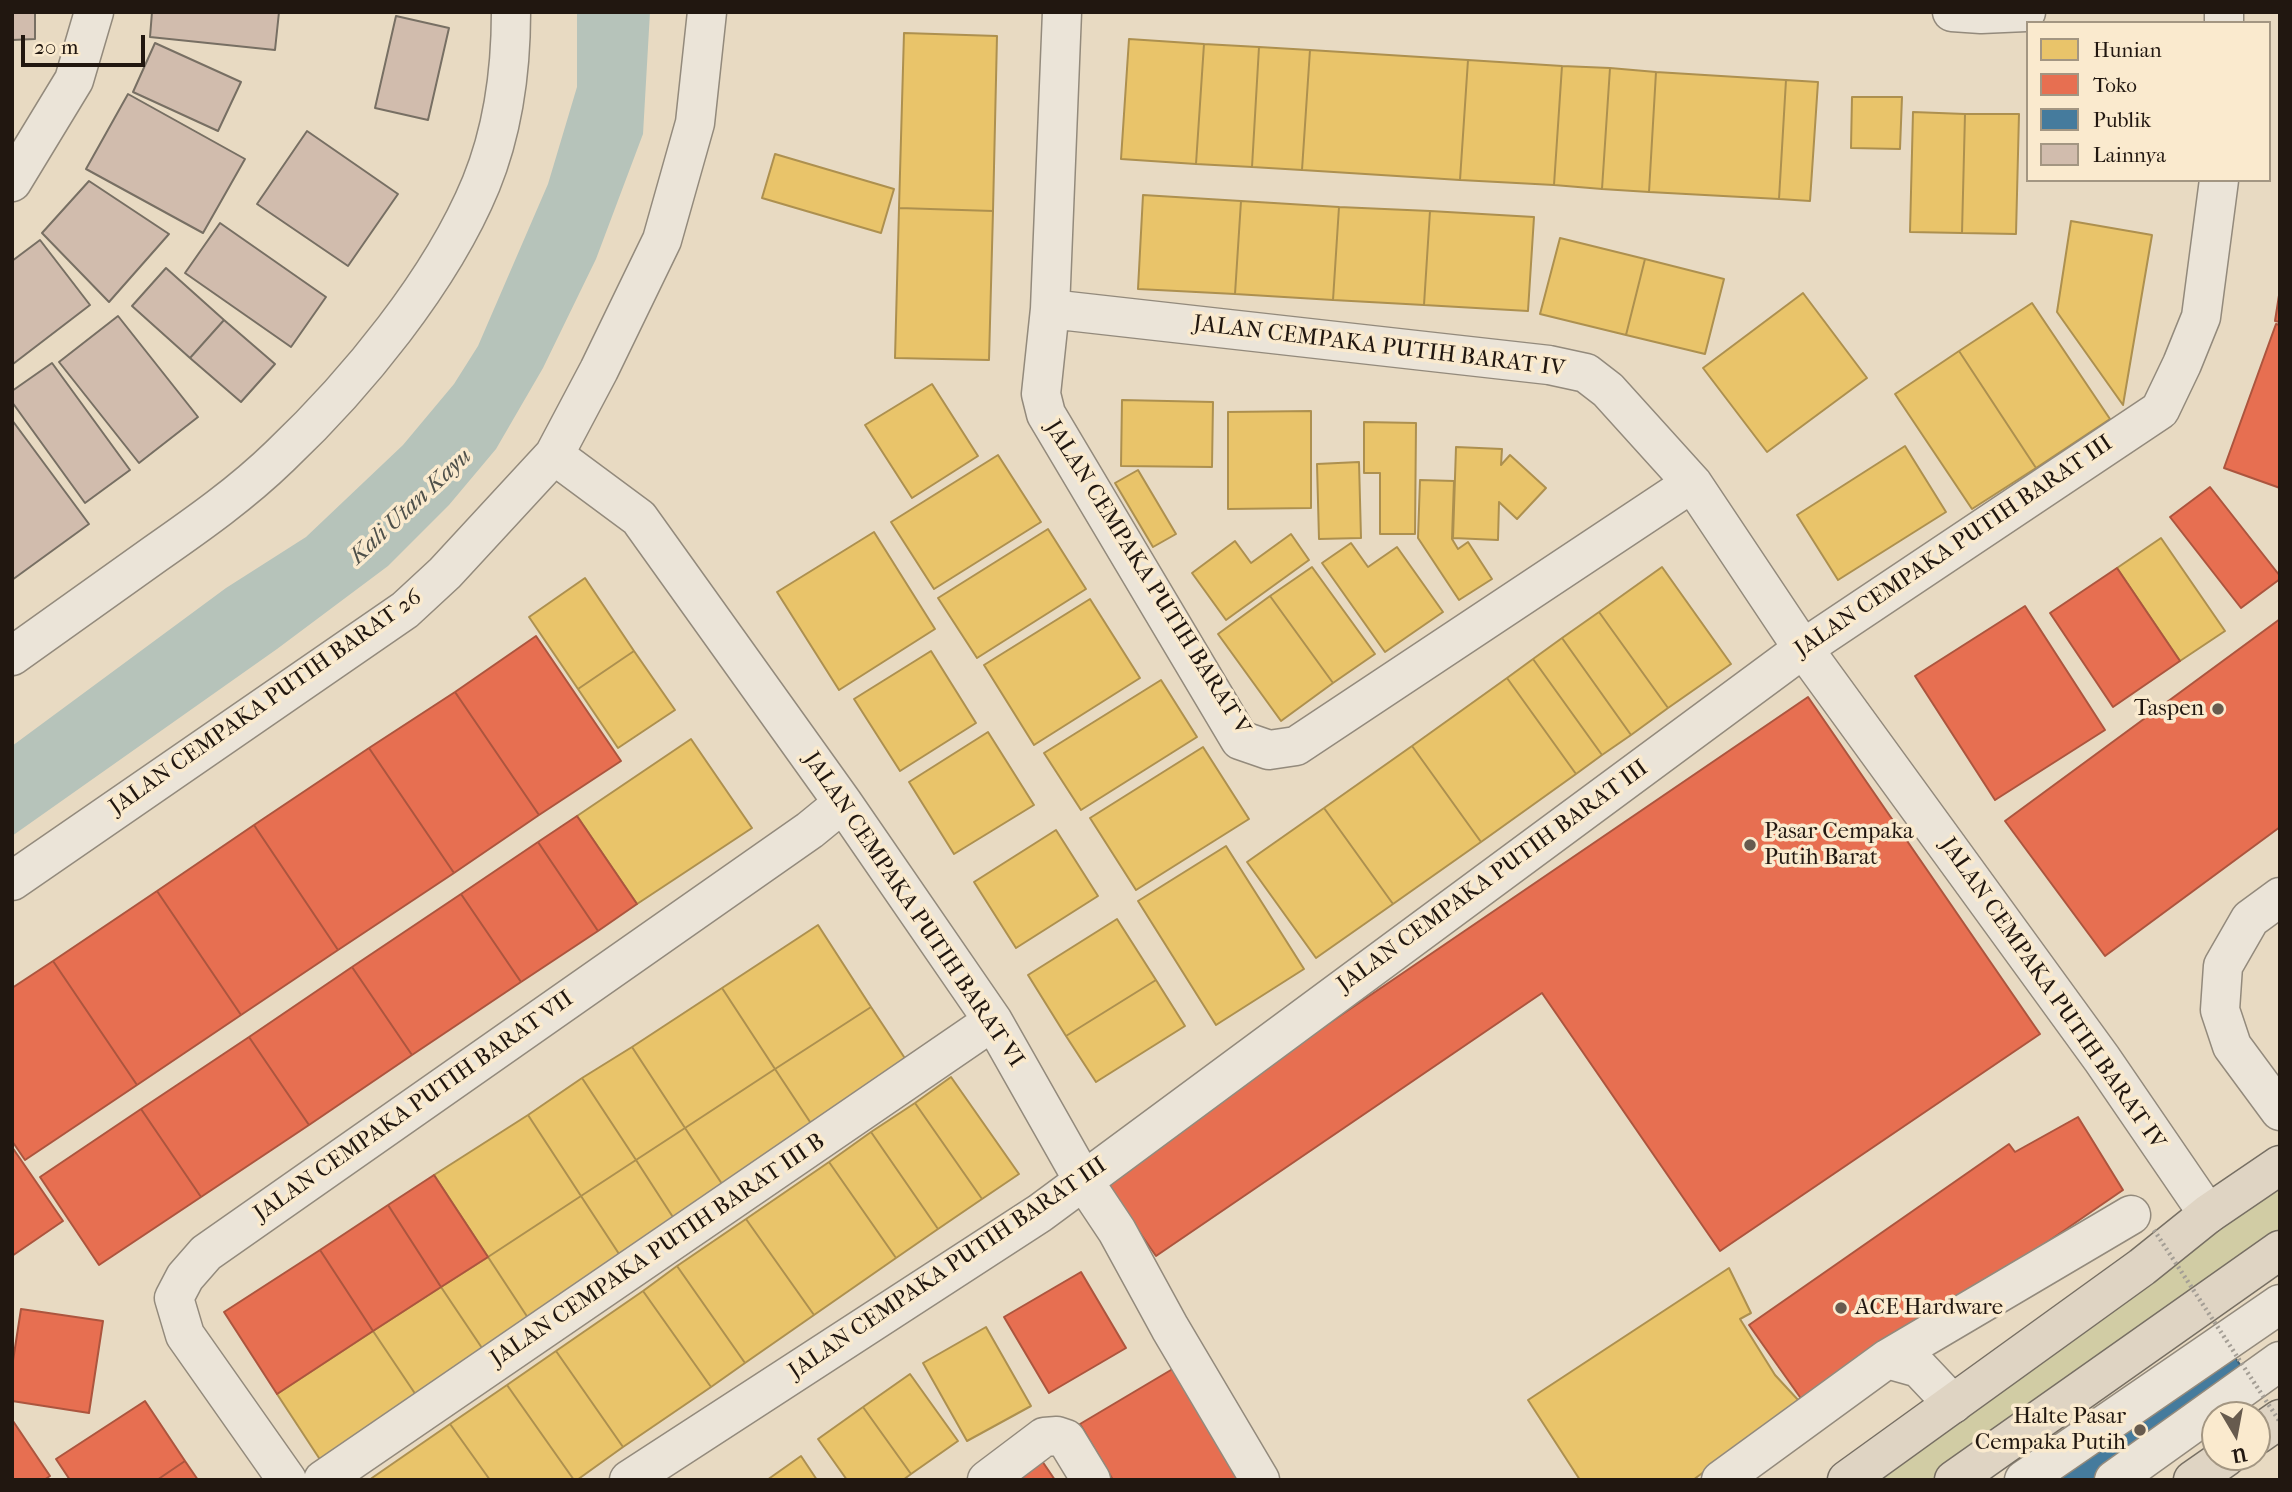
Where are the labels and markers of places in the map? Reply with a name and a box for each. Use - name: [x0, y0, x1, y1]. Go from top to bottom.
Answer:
- place label: Taspen: [2134, 695, 2204, 723]
- marker: Taspen: [2210, 701, 2226, 717]
- place label: Pasar Cempaka Putih Barat: [1764, 818, 1914, 872]
- marker: Pasar Cempaka Putih Barat: [1742, 837, 1758, 853]
- place label: ACE Hardware: [1855, 1294, 2003, 1322]
- marker: ACE Hardware: [1833, 1300, 1849, 1316]
- place label: Halte Pasar Cempaka Putih: [1975, 1403, 2126, 1457]
- marker: Halte Pasar Cempaka Putih: [2132, 1422, 2148, 1438]

